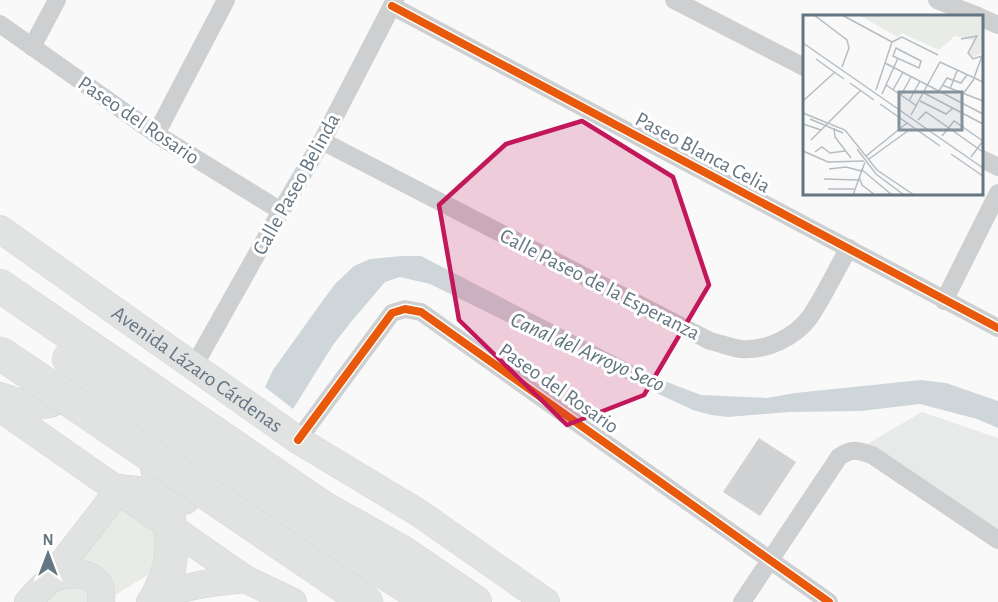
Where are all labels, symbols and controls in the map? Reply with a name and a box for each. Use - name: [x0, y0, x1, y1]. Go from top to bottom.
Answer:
- inset map: [803, 15, 983, 195]
- street label: Paseo del Rosario: [74, 72, 203, 169]
- street label: Paseo Blanca Celia: [632, 108, 774, 197]
- street label: Calle Paseo Belinda: [249, 110, 344, 258]
- street label: Calle Paseo de la Esperanza: [496, 225, 703, 344]
- street label: Avenida Lázaro Cárdenas: [108, 302, 286, 437]
- water label: Canal del Arroyo Seco: [507, 308, 668, 396]
- street label: Paseo del Rosario: [495, 339, 623, 437]
- north arrow: [18, 524, 78, 584]
- text: N: [42, 532, 54, 548]

